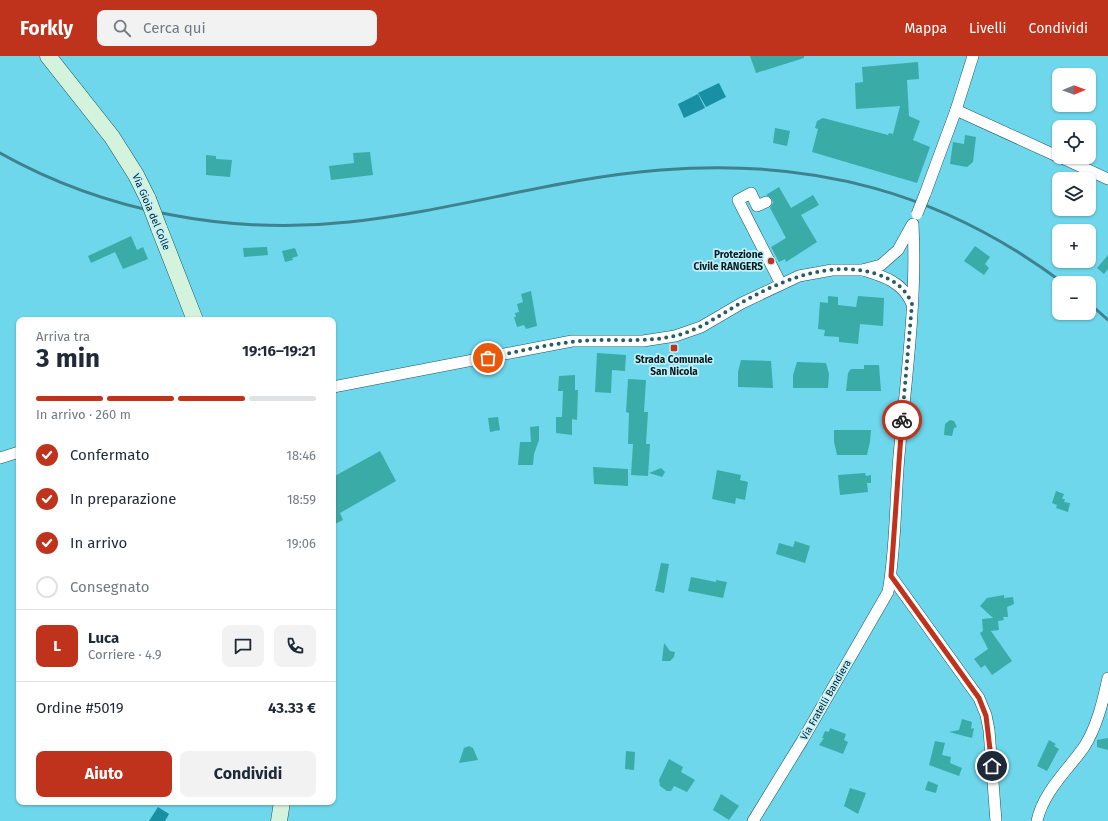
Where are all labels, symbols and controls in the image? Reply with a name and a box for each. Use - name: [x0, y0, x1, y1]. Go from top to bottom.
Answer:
- search box: [97, 10, 377, 46]
- text: Forkly: [20, 17, 73, 40]
- icon: search: [111, 17, 133, 39]
- text: Cerca qui: [143, 19, 206, 37]
- text: Mappa: [904, 20, 947, 37]
- text: Livelli: [969, 20, 1007, 37]
- text: Condividi: [1029, 20, 1088, 37]
- north arrow: [1052, 68, 1096, 112]
- map controls: [1052, 68, 1096, 320]
- button: locate: [1052, 120, 1096, 164]
- street label: Via Gioia del Colle: [129, 172, 173, 252]
- button: layers: [1052, 172, 1096, 216]
- button: +: [1052, 224, 1096, 268]
- place label: Protezione Civile RANGERS: [693, 249, 763, 273]
- marker: Protezione Civile RANGERS: [766, 256, 776, 266]
- button: −: [1052, 276, 1096, 320]
- text: Arriva tra: [36, 329, 90, 344]
- pin: [471, 341, 505, 375]
- text: 19:16–19:21: [242, 342, 316, 360]
- text: 3 min: [36, 343, 100, 374]
- marker: Strada Comunale San Nicola: [669, 343, 679, 353]
- icon: bag: [477, 347, 499, 369]
- place label: Strada Comunale San Nicola: [635, 354, 713, 378]
- courier: [882, 400, 922, 440]
- text: In arrivo · 260 m: [36, 407, 131, 422]
- icon: bike: [891, 409, 913, 431]
- icon: check: [36, 444, 58, 466]
- text: Confermato: [70, 446, 149, 464]
- text: 18:46: [286, 448, 316, 463]
- icon: check: [36, 488, 58, 510]
- text: In preparazione: [70, 490, 176, 508]
- text: 18:59: [287, 492, 316, 507]
- icon: check: [36, 532, 58, 554]
- text: In arrivo: [70, 534, 127, 552]
- text: 19:06: [286, 536, 316, 551]
- text: Consegnato: [70, 578, 150, 596]
- button: chat: [222, 625, 264, 667]
- button: phone: [274, 625, 316, 667]
- text: Luca: [88, 629, 119, 647]
- text: L: [53, 637, 61, 655]
- text: Corriere · 4.9: [88, 647, 162, 662]
- street label: Via Fratelli Bandiera: [798, 658, 854, 742]
- text: Ordine #5019: [36, 699, 124, 717]
- text: 43.33 €: [268, 699, 316, 717]
- pin: [975, 749, 1009, 783]
- button: Aiuto: [36, 751, 172, 797]
- button: Condividi: [180, 751, 316, 797]
- icon: home: [981, 755, 1003, 777]

